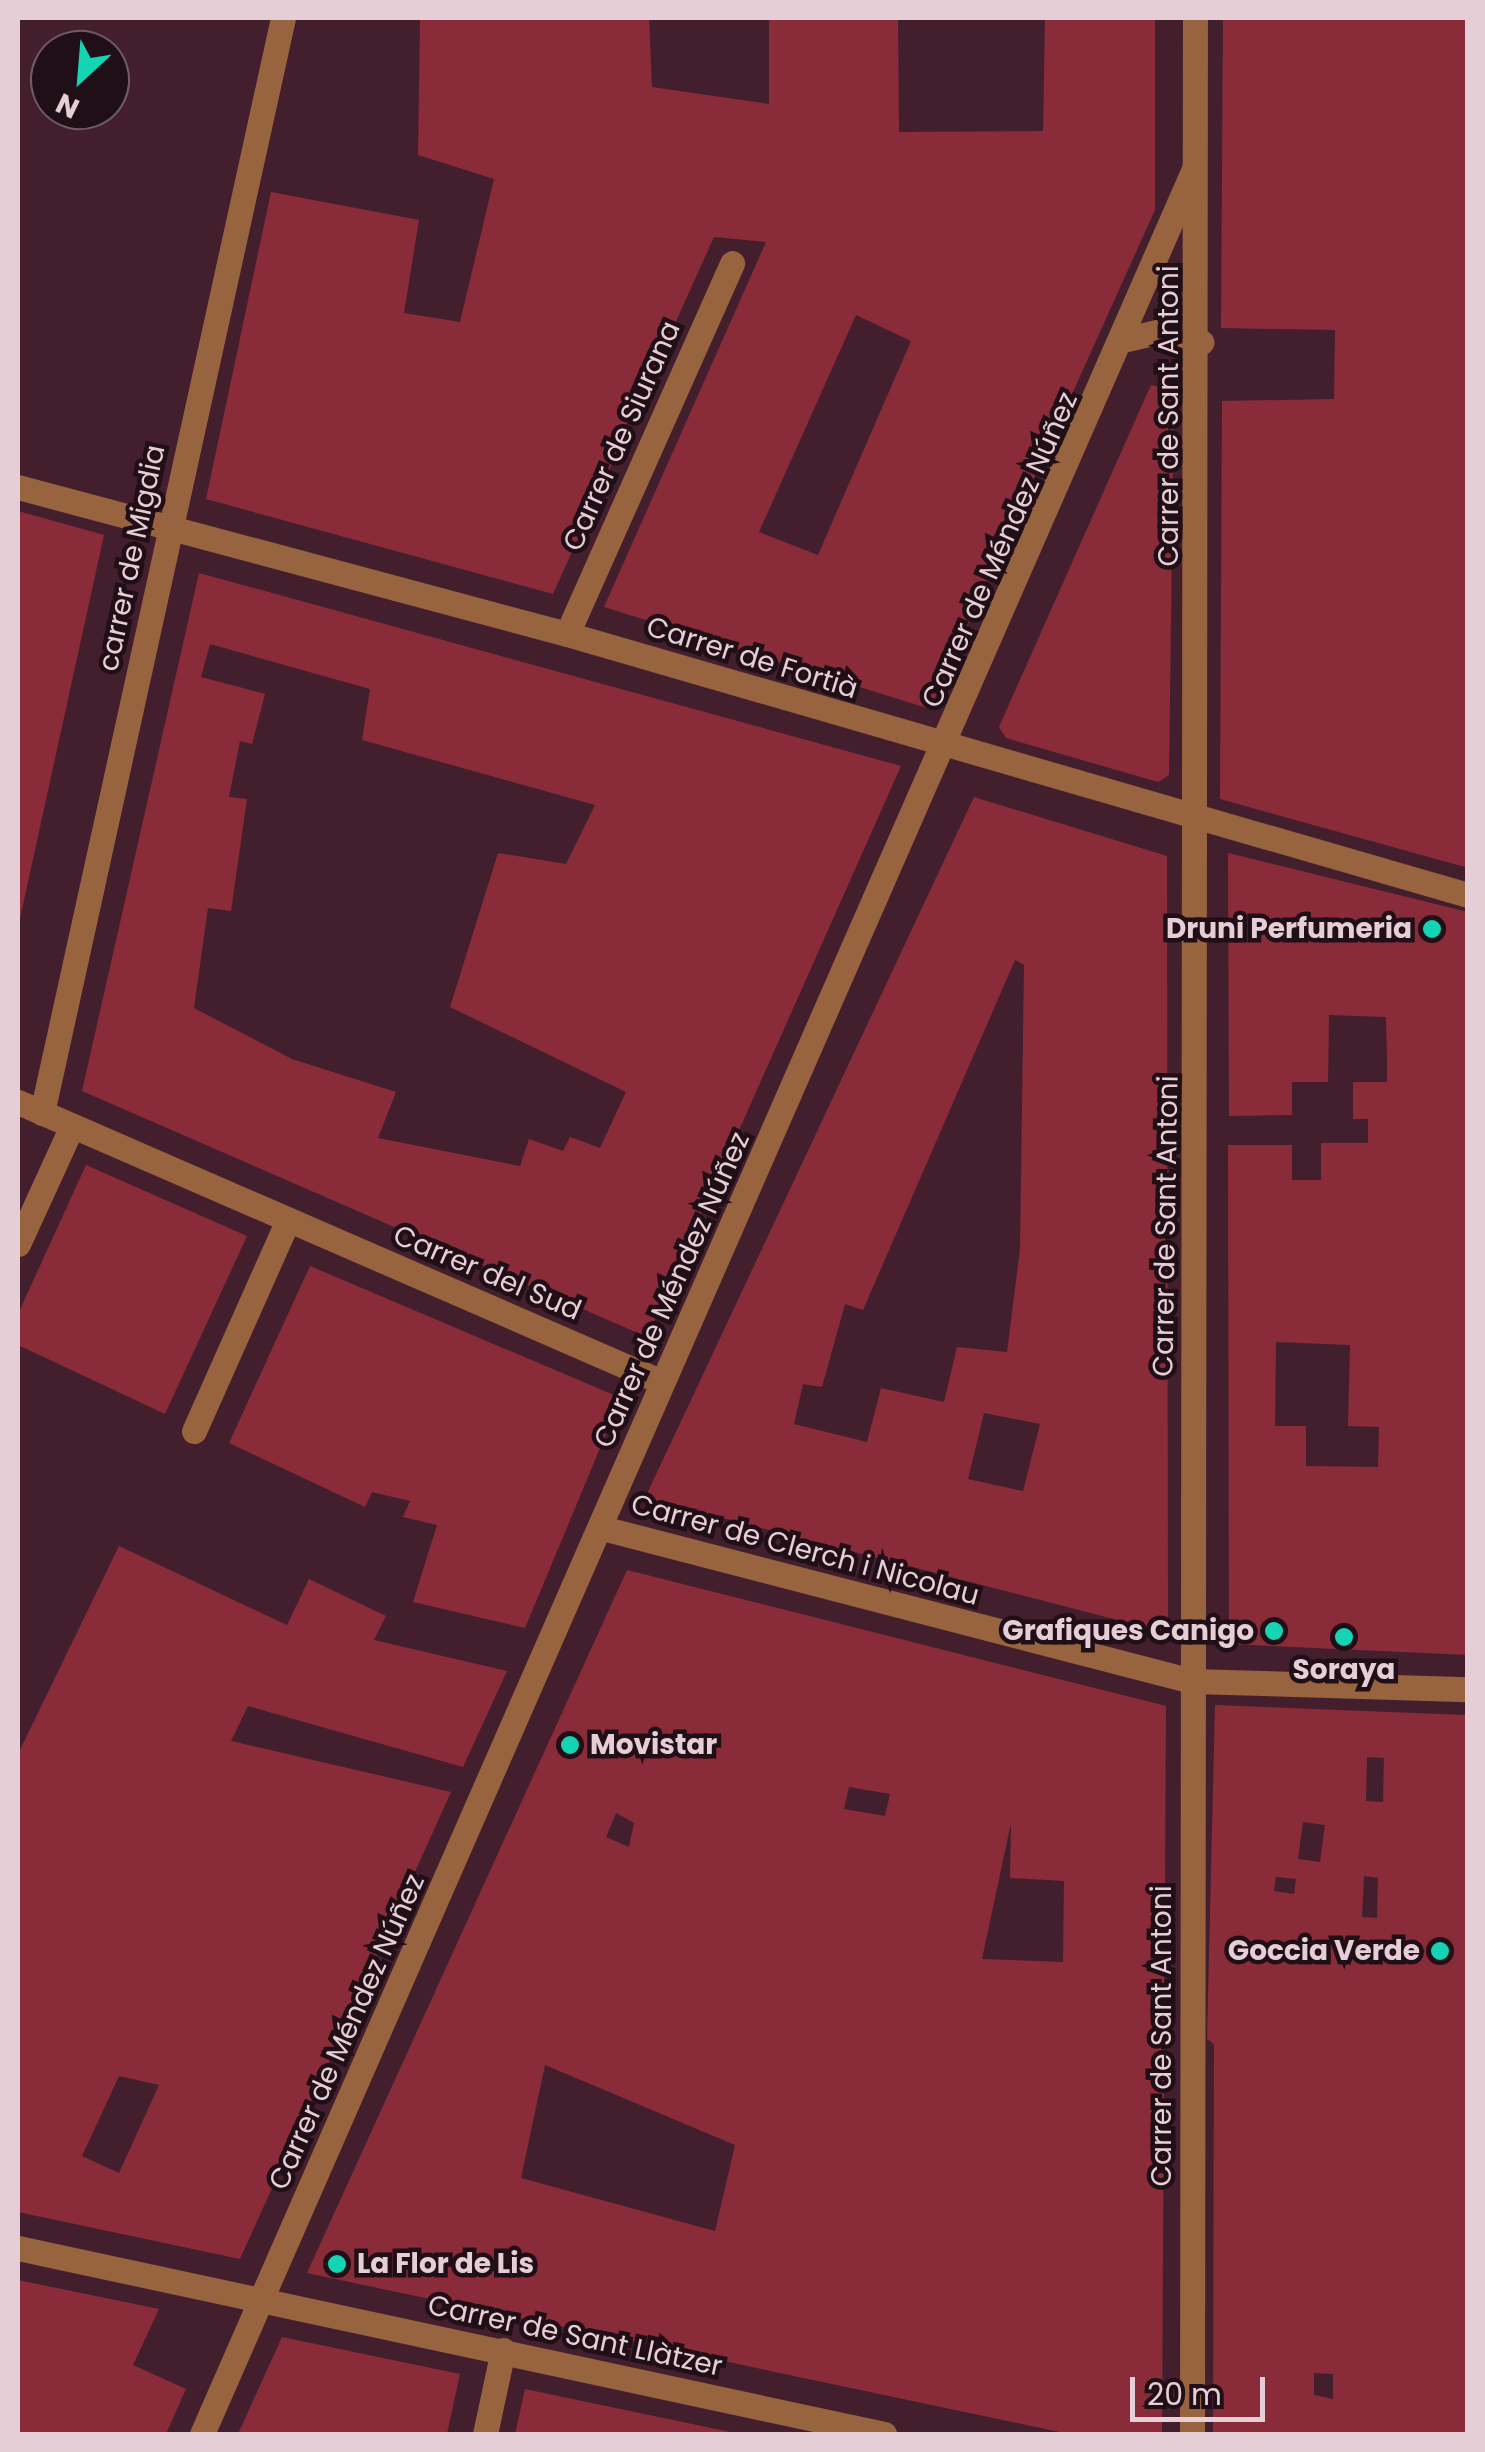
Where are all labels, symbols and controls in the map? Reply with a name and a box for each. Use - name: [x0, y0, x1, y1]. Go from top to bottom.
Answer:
- north arrow: [30, 30, 130, 130]
- text: N: [49, 83, 86, 128]
- street label: Carrer de Sant Antoni: [1152, 265, 1186, 567]
- street label: Carrer de Siurana: [556, 316, 688, 556]
- street label: Carrer de Méndez Núñez: [915, 387, 1085, 713]
- street label: carrer de Migdia: [92, 442, 172, 674]
- street label: Carrer de Fortià: [642, 610, 862, 706]
- place label: Druni Perfumeria: [1166, 912, 1412, 946]
- marker: Druni Perfumeria: [1421, 918, 1443, 940]
- street label: Carrer de Sant Antoni: [1147, 1075, 1185, 1377]
- street label: Carrer de Méndez Núñez: [587, 1127, 757, 1453]
- street label: Carrer del Sud: [388, 1218, 586, 1328]
- street label: Carrer de Clerch i Nicolau: [627, 1487, 983, 1613]
- place label: Grafiques Canigo: [1002, 1614, 1254, 1648]
- marker: Grafiques Canigo: [1263, 1620, 1285, 1642]
- marker: Soraya: [1333, 1626, 1355, 1648]
- place label: Soraya: [1293, 1653, 1395, 1687]
- place label: Movistar: [590, 1728, 717, 1762]
- marker: Movistar: [559, 1734, 581, 1756]
- street label: Carrer de Méndez Núñez: [262, 1869, 432, 2195]
- street label: Carrer de Sant Antoni: [1145, 1885, 1179, 2187]
- place label: Goccia Verde: [1228, 1934, 1420, 1968]
- marker: Goccia Verde: [1429, 1940, 1451, 1962]
- place label: La Flor de Lis: [357, 2247, 534, 2281]
- marker: La Flor de Lis: [326, 2253, 348, 2275]
- street label: Carrer de Sant Llàtzer: [425, 2288, 725, 2384]
- scale bar: [1135, 2357, 1270, 2419]
- text: 20 m: [1147, 2373, 1222, 2416]

